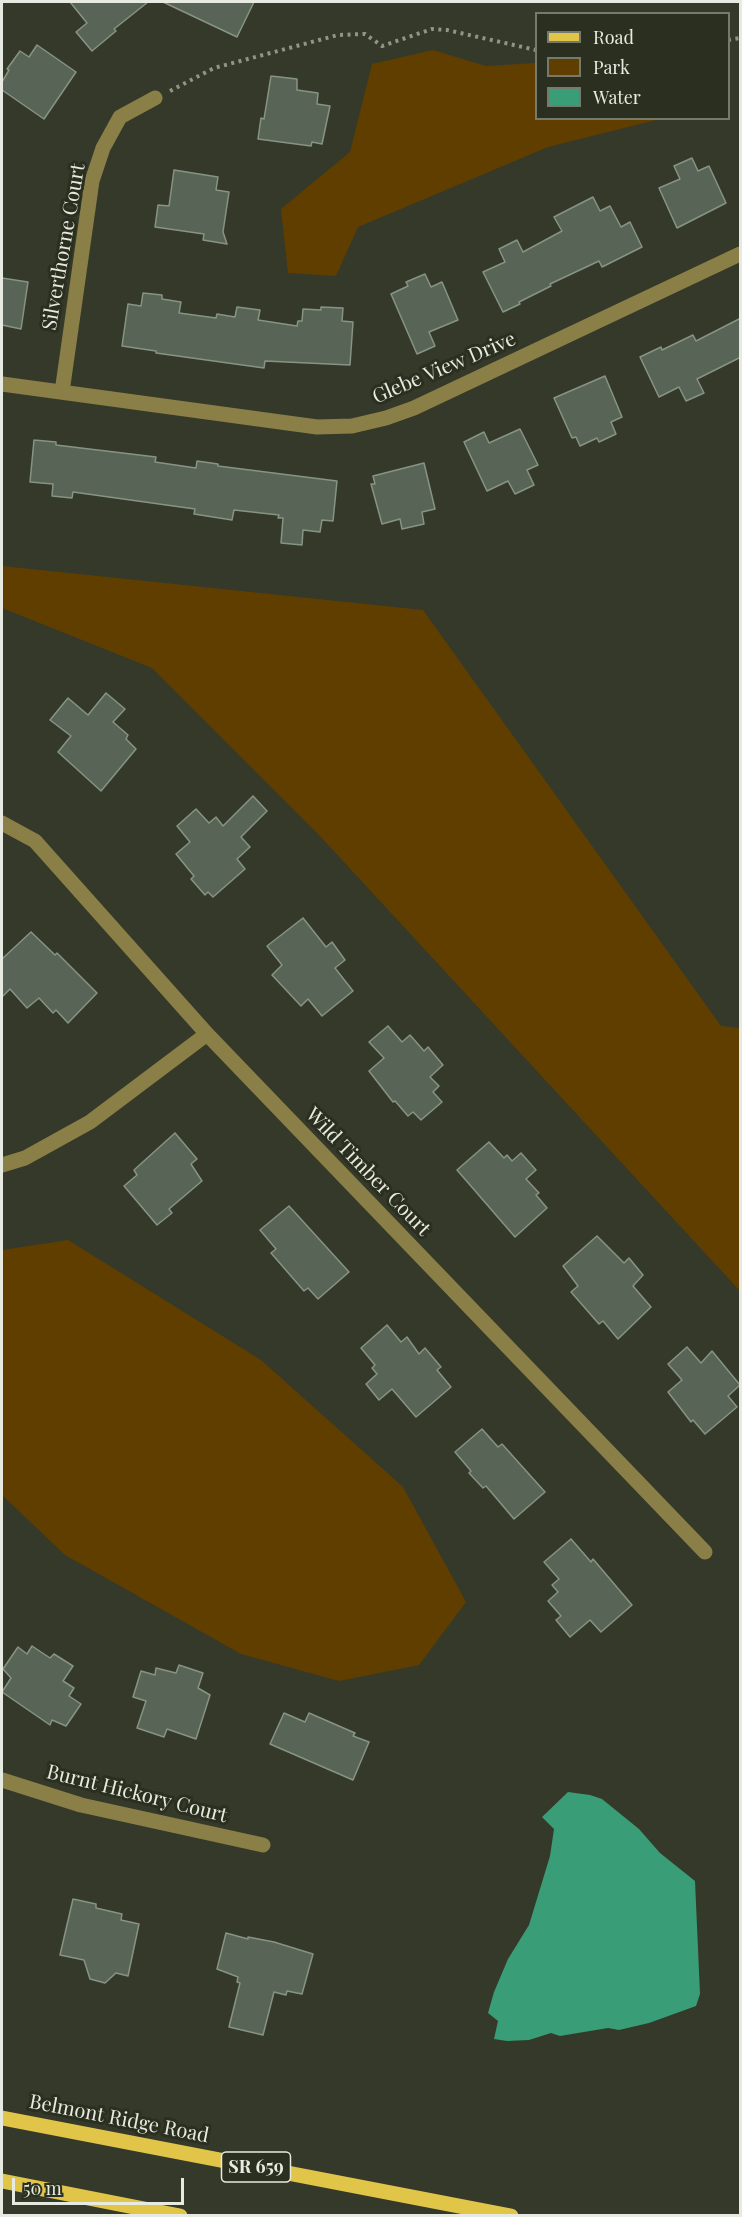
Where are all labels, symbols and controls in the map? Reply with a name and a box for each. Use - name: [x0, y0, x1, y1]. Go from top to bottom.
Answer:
- legend: [535, 12, 730, 120]
- text: Road: [593, 25, 634, 49]
- text: Park: [593, 55, 630, 79]
- text: Water: [593, 85, 641, 109]
- street label: Silverthorne Court: [38, 162, 90, 332]
- street label: Glebe View Drive: [369, 327, 519, 409]
- street label: Wild Timber Court: [301, 1103, 435, 1241]
- street label: Burnt Hickory Court: [44, 1760, 230, 1828]
- street label: Belmont Ridge Road: [27, 2090, 211, 2148]
- road number: SR 659: [222, 2152, 290, 2182]
- scale bar: [15, 2166, 188, 2204]
- text: 50 m: [23, 2176, 62, 2200]

